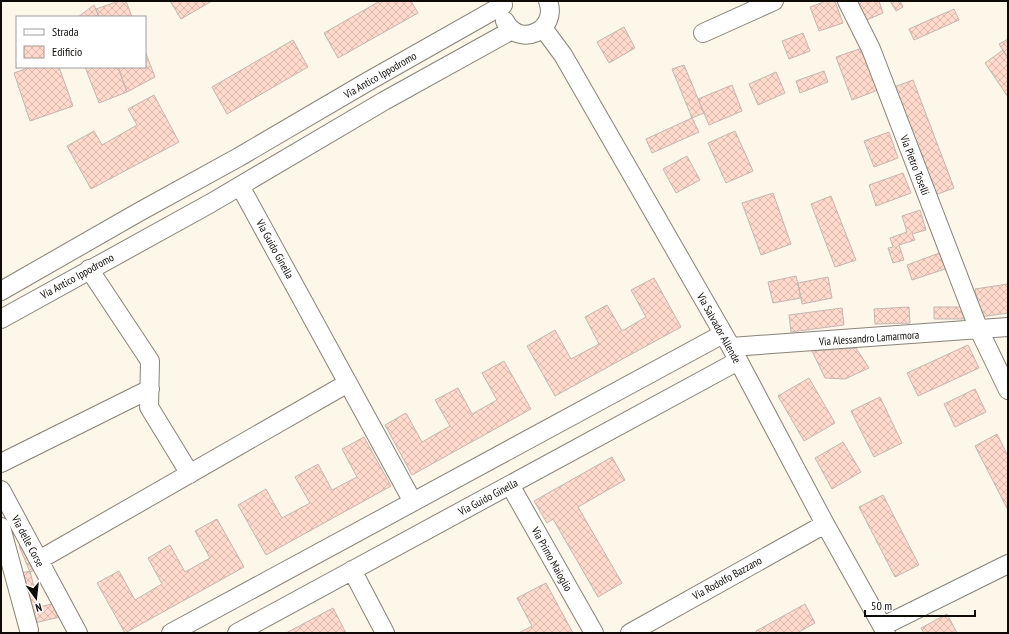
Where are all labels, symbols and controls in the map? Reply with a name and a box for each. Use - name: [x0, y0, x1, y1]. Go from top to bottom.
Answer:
- legend: [16, 16, 146, 68]
- text: Strada: [52, 24, 79, 39]
- text: Edificio: [52, 44, 82, 59]
- street label: Via Antico Ippodromo: [340, 48, 419, 102]
- street label: Via Pietro Toselli: [897, 132, 933, 197]
- street label: Via Guido Ginella: [253, 216, 297, 281]
- street label: Via Antico Ippodromo: [37, 250, 116, 302]
- street label: Via Salvador Allende: [693, 290, 744, 366]
- street label: Via Alessandro Lamarmora: [817, 328, 920, 349]
- street label: Via Guido Ginella: [455, 475, 520, 519]
- street label: Via delle Corse: [8, 512, 48, 570]
- street label: Via Primo Maioglio: [528, 523, 576, 594]
- street label: Via Rodolfo Bazzano: [689, 553, 764, 603]
- north arrow: [16, 578, 56, 618]
- scale bar: [865, 592, 975, 618]
- text: 50 m: [871, 598, 892, 613]
- text: N: [34, 600, 43, 615]

